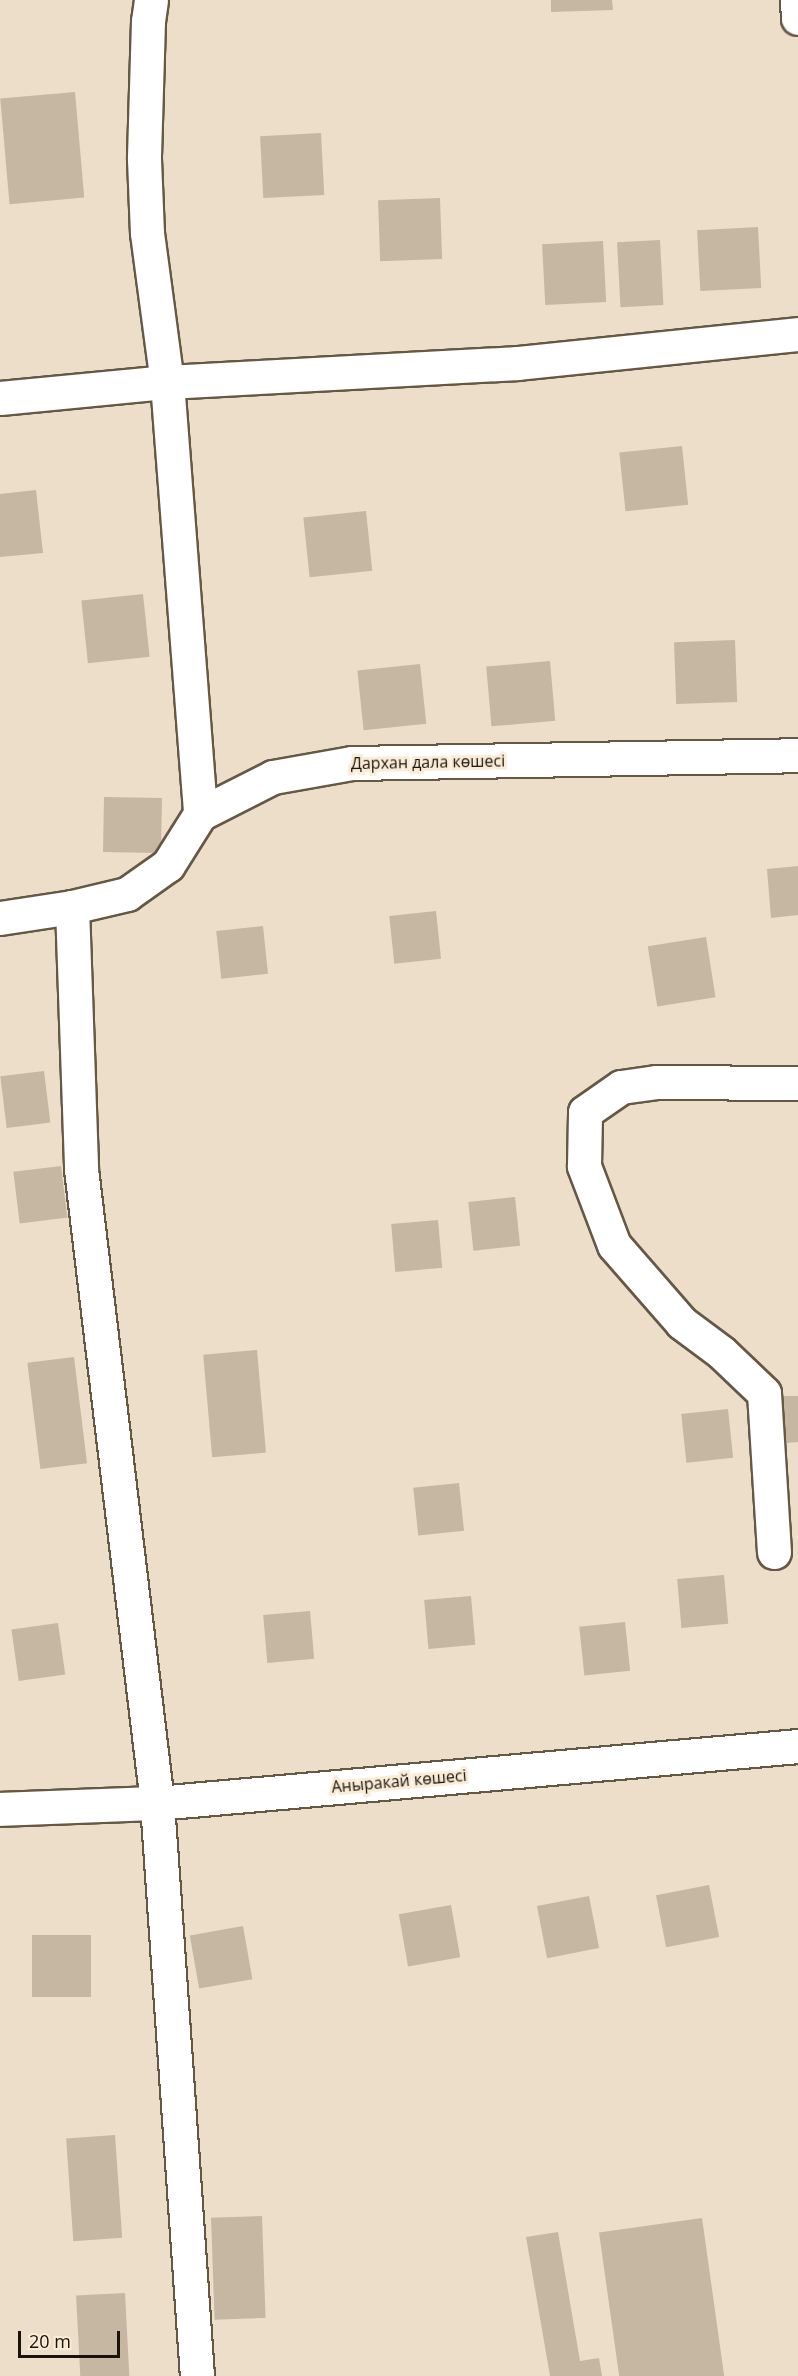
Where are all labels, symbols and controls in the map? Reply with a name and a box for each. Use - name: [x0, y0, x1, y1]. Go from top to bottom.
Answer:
- street label: Дархан дала көшесі: [351, 751, 505, 773]
- street label: Аныракай көшесі: [331, 1766, 467, 1796]
- scale bar: [21, 2319, 123, 2357]
- text: 20 m: [29, 2329, 71, 2353]

